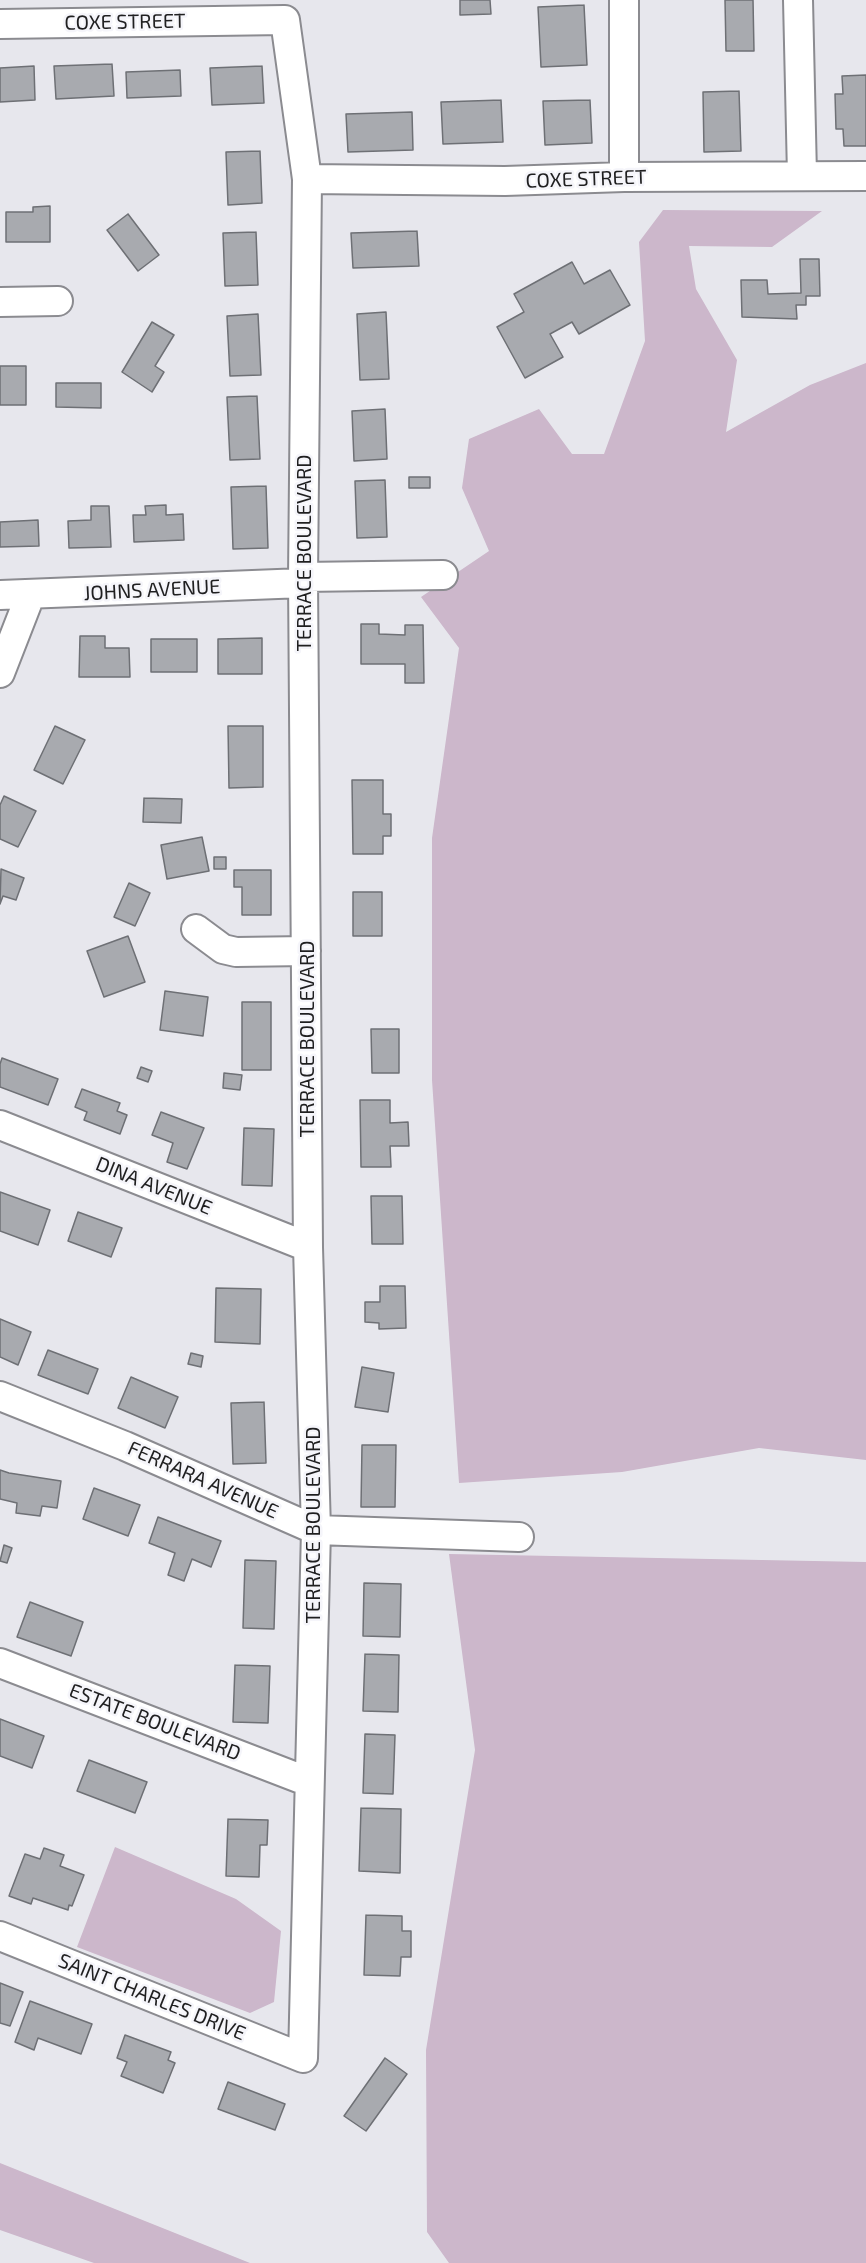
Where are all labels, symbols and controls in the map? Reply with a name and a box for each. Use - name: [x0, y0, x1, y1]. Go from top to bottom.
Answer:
- street label: COXE STREET: [64, 9, 186, 35]
- street label: COXE STREET: [525, 165, 647, 193]
- street label: TERRACE BOULEVARD: [292, 454, 316, 652]
- street label: JOHNS AVENUE: [83, 574, 221, 606]
- street label: TERRACE BOULEVARD: [295, 940, 319, 1138]
- street label: DINA AVENUE: [92, 1152, 216, 1220]
- street label: TERRACE BOULEVARD: [301, 1426, 325, 1624]
- street label: FERRARA AVENUE: [124, 1436, 282, 1524]
- street label: ESTATE BOULEVARD: [66, 1678, 244, 1766]
- street label: SAINT CHARLES DRIVE: [55, 1948, 249, 2046]

